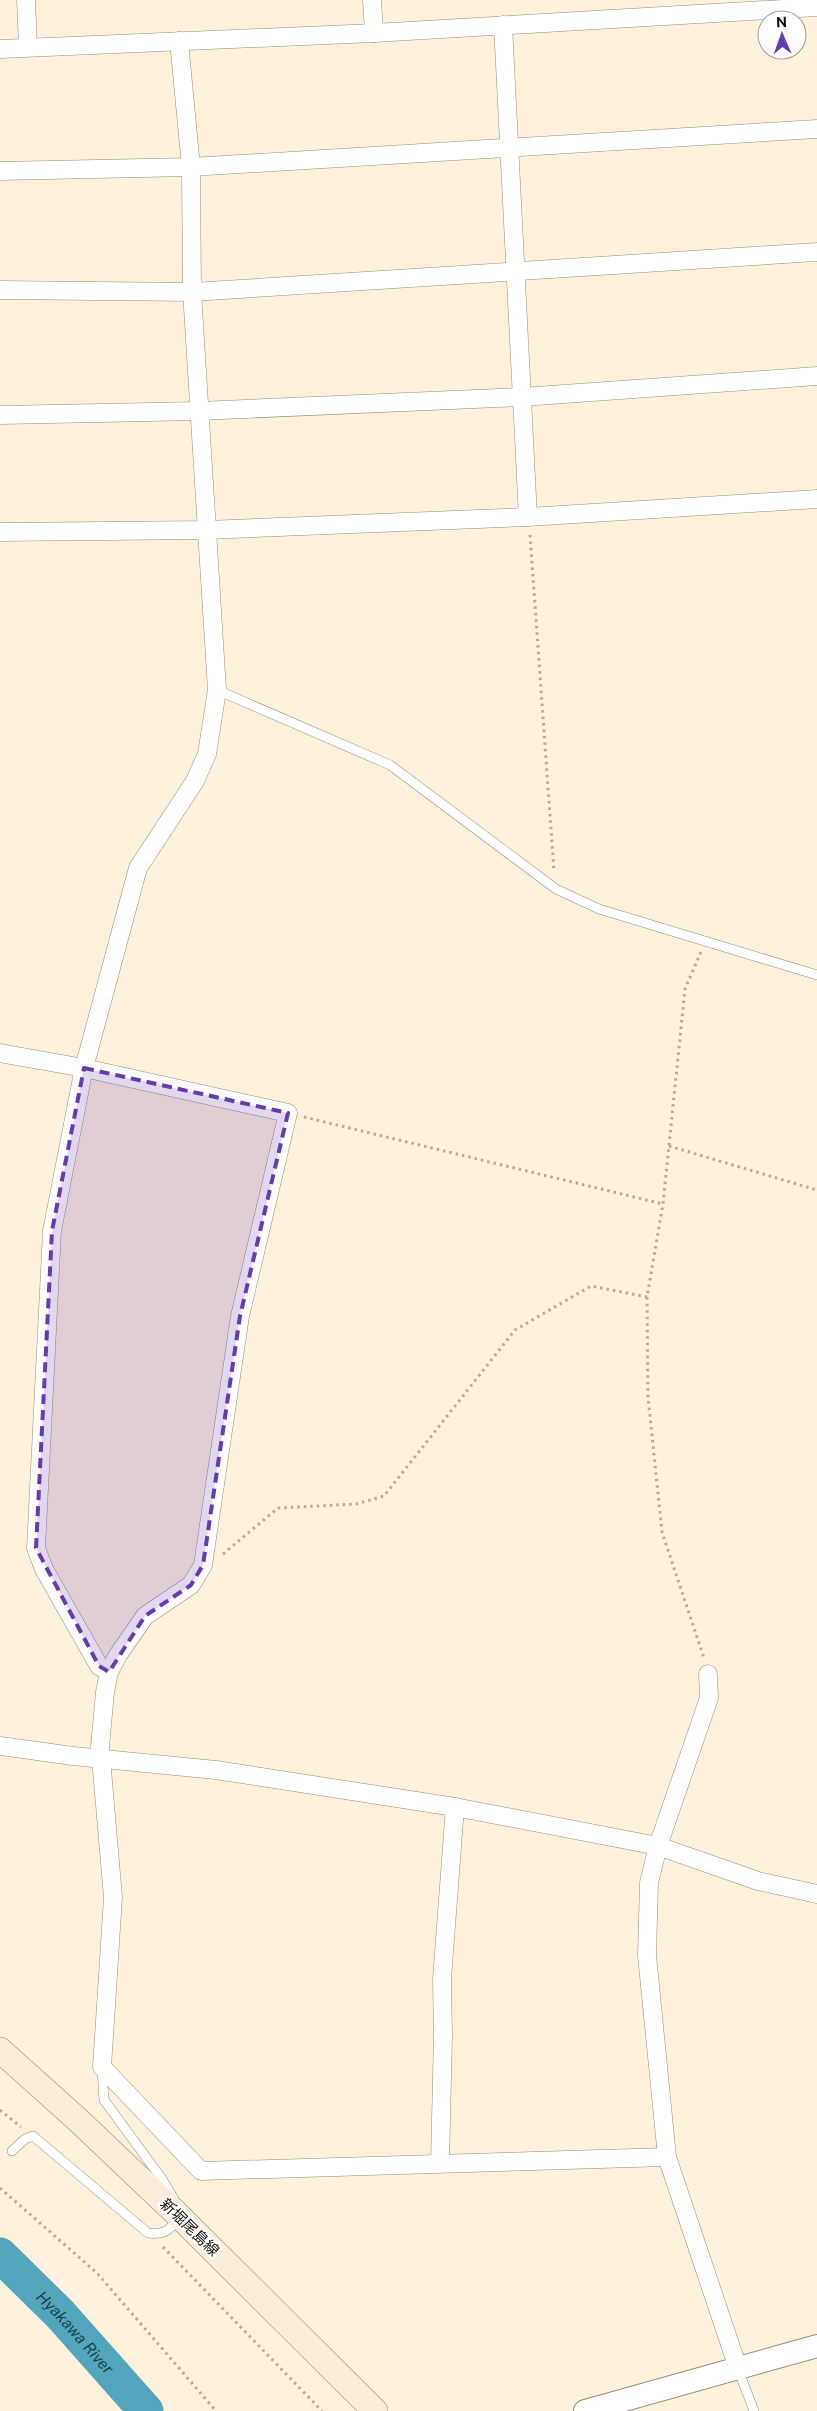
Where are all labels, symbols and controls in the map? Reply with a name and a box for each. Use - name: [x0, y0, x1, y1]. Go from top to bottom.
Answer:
- north arrow: [757, 10, 807, 60]
- text: N: [776, 14, 787, 30]
- street label: 新堀尾島線: [157, 2195, 223, 2259]
- water label: Hyakawa River: [33, 2287, 119, 2378]

